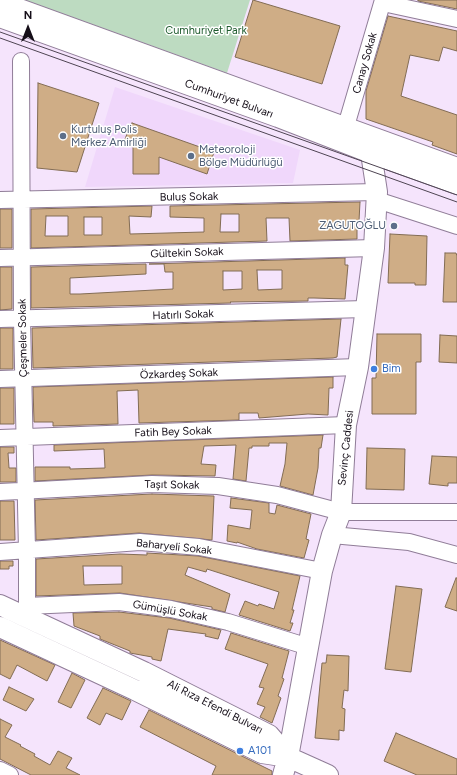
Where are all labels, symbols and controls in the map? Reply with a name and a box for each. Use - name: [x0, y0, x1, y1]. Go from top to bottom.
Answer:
- north arrow: [8, 8, 48, 48]
- text: N: [24, 9, 32, 22]
- park label: Cumhuriyet Park: [165, 24, 247, 38]
- street label: Canay Sokak: [350, 31, 380, 95]
- street label: Cumhuriyet Bulvarı: [183, 77, 275, 121]
- place label: Kurtuluş Polis Merkez Amirliği: [71, 123, 146, 149]
- marker: Kurtuluş Polis Merkez Amirliği: [58, 131, 68, 141]
- place label: Meteoroloji Bölge Müdürlüğü: [199, 143, 283, 169]
- marker: Meteoroloji Bölge Müdürlüğü: [186, 151, 196, 161]
- street label: Buluş Sokak: [160, 190, 218, 204]
- place label: ZAGUTOĞLU: [319, 219, 386, 233]
- marker: ZAGUTOĞLU: [389, 221, 399, 231]
- street label: Gültekin Sokak: [150, 245, 224, 261]
- street label: Çeşmeler Sokak: [16, 299, 30, 377]
- street label: Hatırlı Sokak: [152, 307, 214, 323]
- place label: Bim: [382, 362, 401, 376]
- marker: Bim: [369, 364, 379, 374]
- street label: Özkardeş Sokak: [140, 366, 218, 382]
- street label: Sevinç Caddesi: [335, 410, 357, 486]
- street label: Fatih Bey Sokak: [134, 424, 212, 440]
- street label: Taşıt Sokak: [144, 478, 200, 492]
- street label: Baharyeli Sokak: [135, 536, 213, 558]
- street label: Gümüşlü Sokak: [132, 598, 208, 624]
- street label: Ali Rıza Efendi Bulvarı: [165, 677, 265, 737]
- place label: A101: [248, 744, 272, 758]
- marker: A101: [235, 746, 245, 756]

